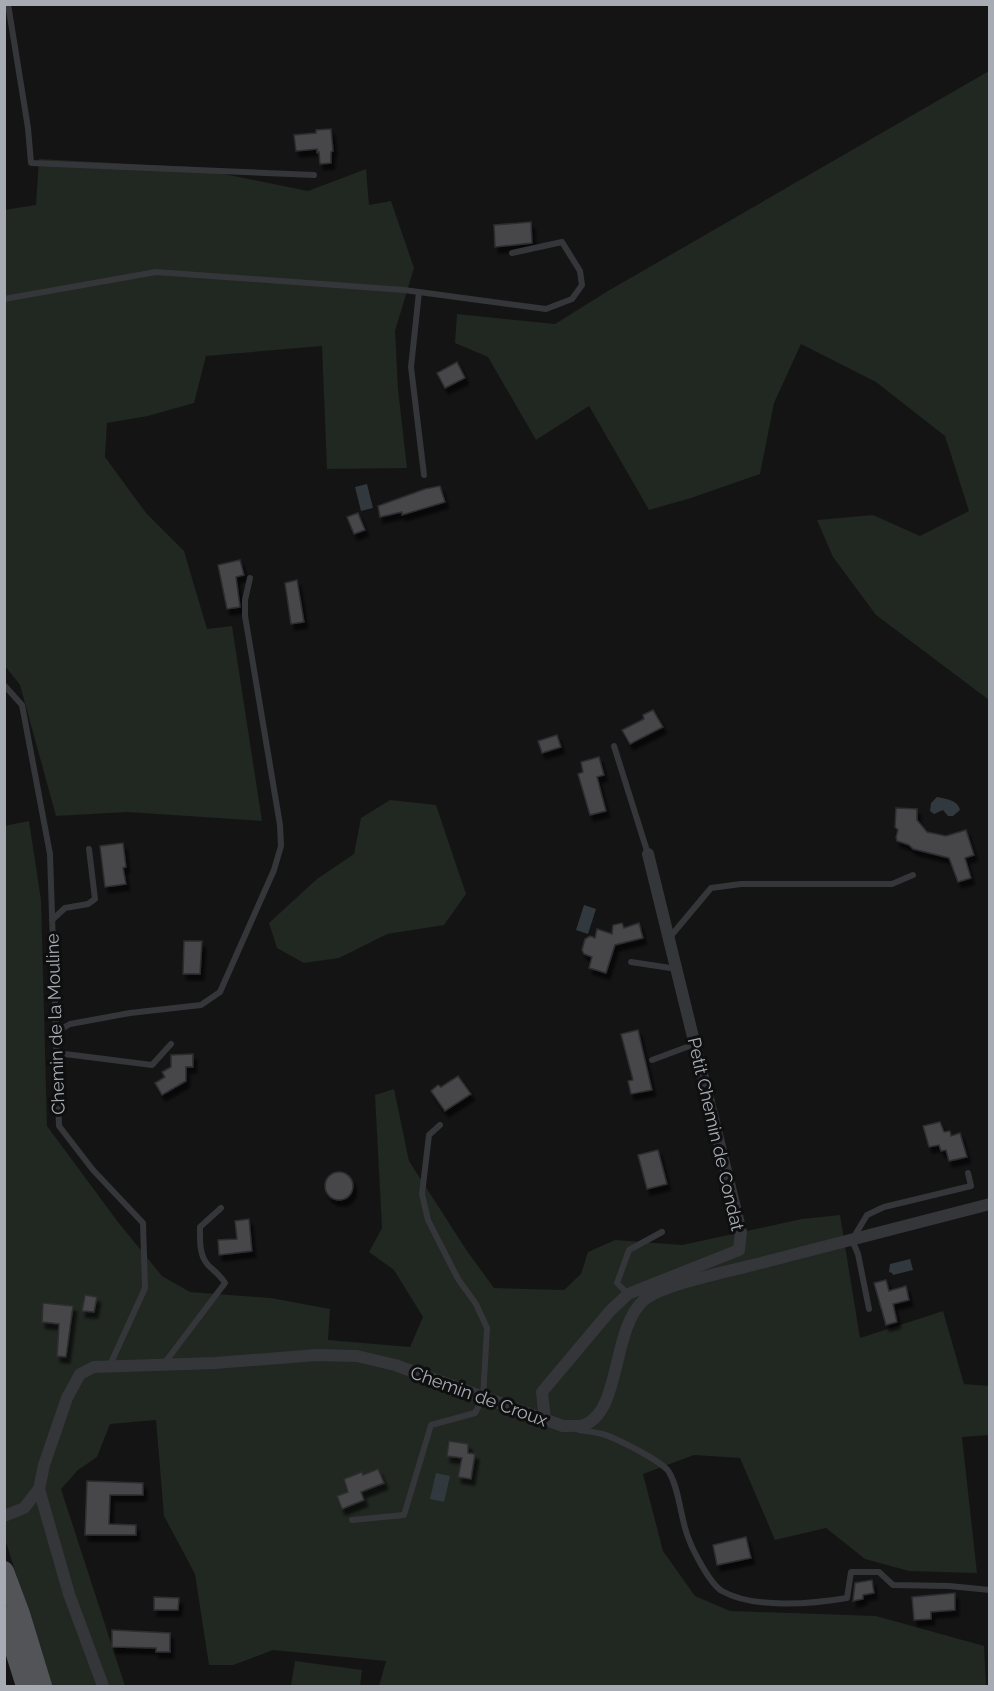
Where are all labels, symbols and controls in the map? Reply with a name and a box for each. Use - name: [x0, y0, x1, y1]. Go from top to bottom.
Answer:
- street label: Chemin de la Mouline: [41, 932, 69, 1115]
- street label: Petit Chemin de Condat: [684, 1035, 748, 1233]
- street label: Chemin de Croux: [408, 1361, 550, 1431]

